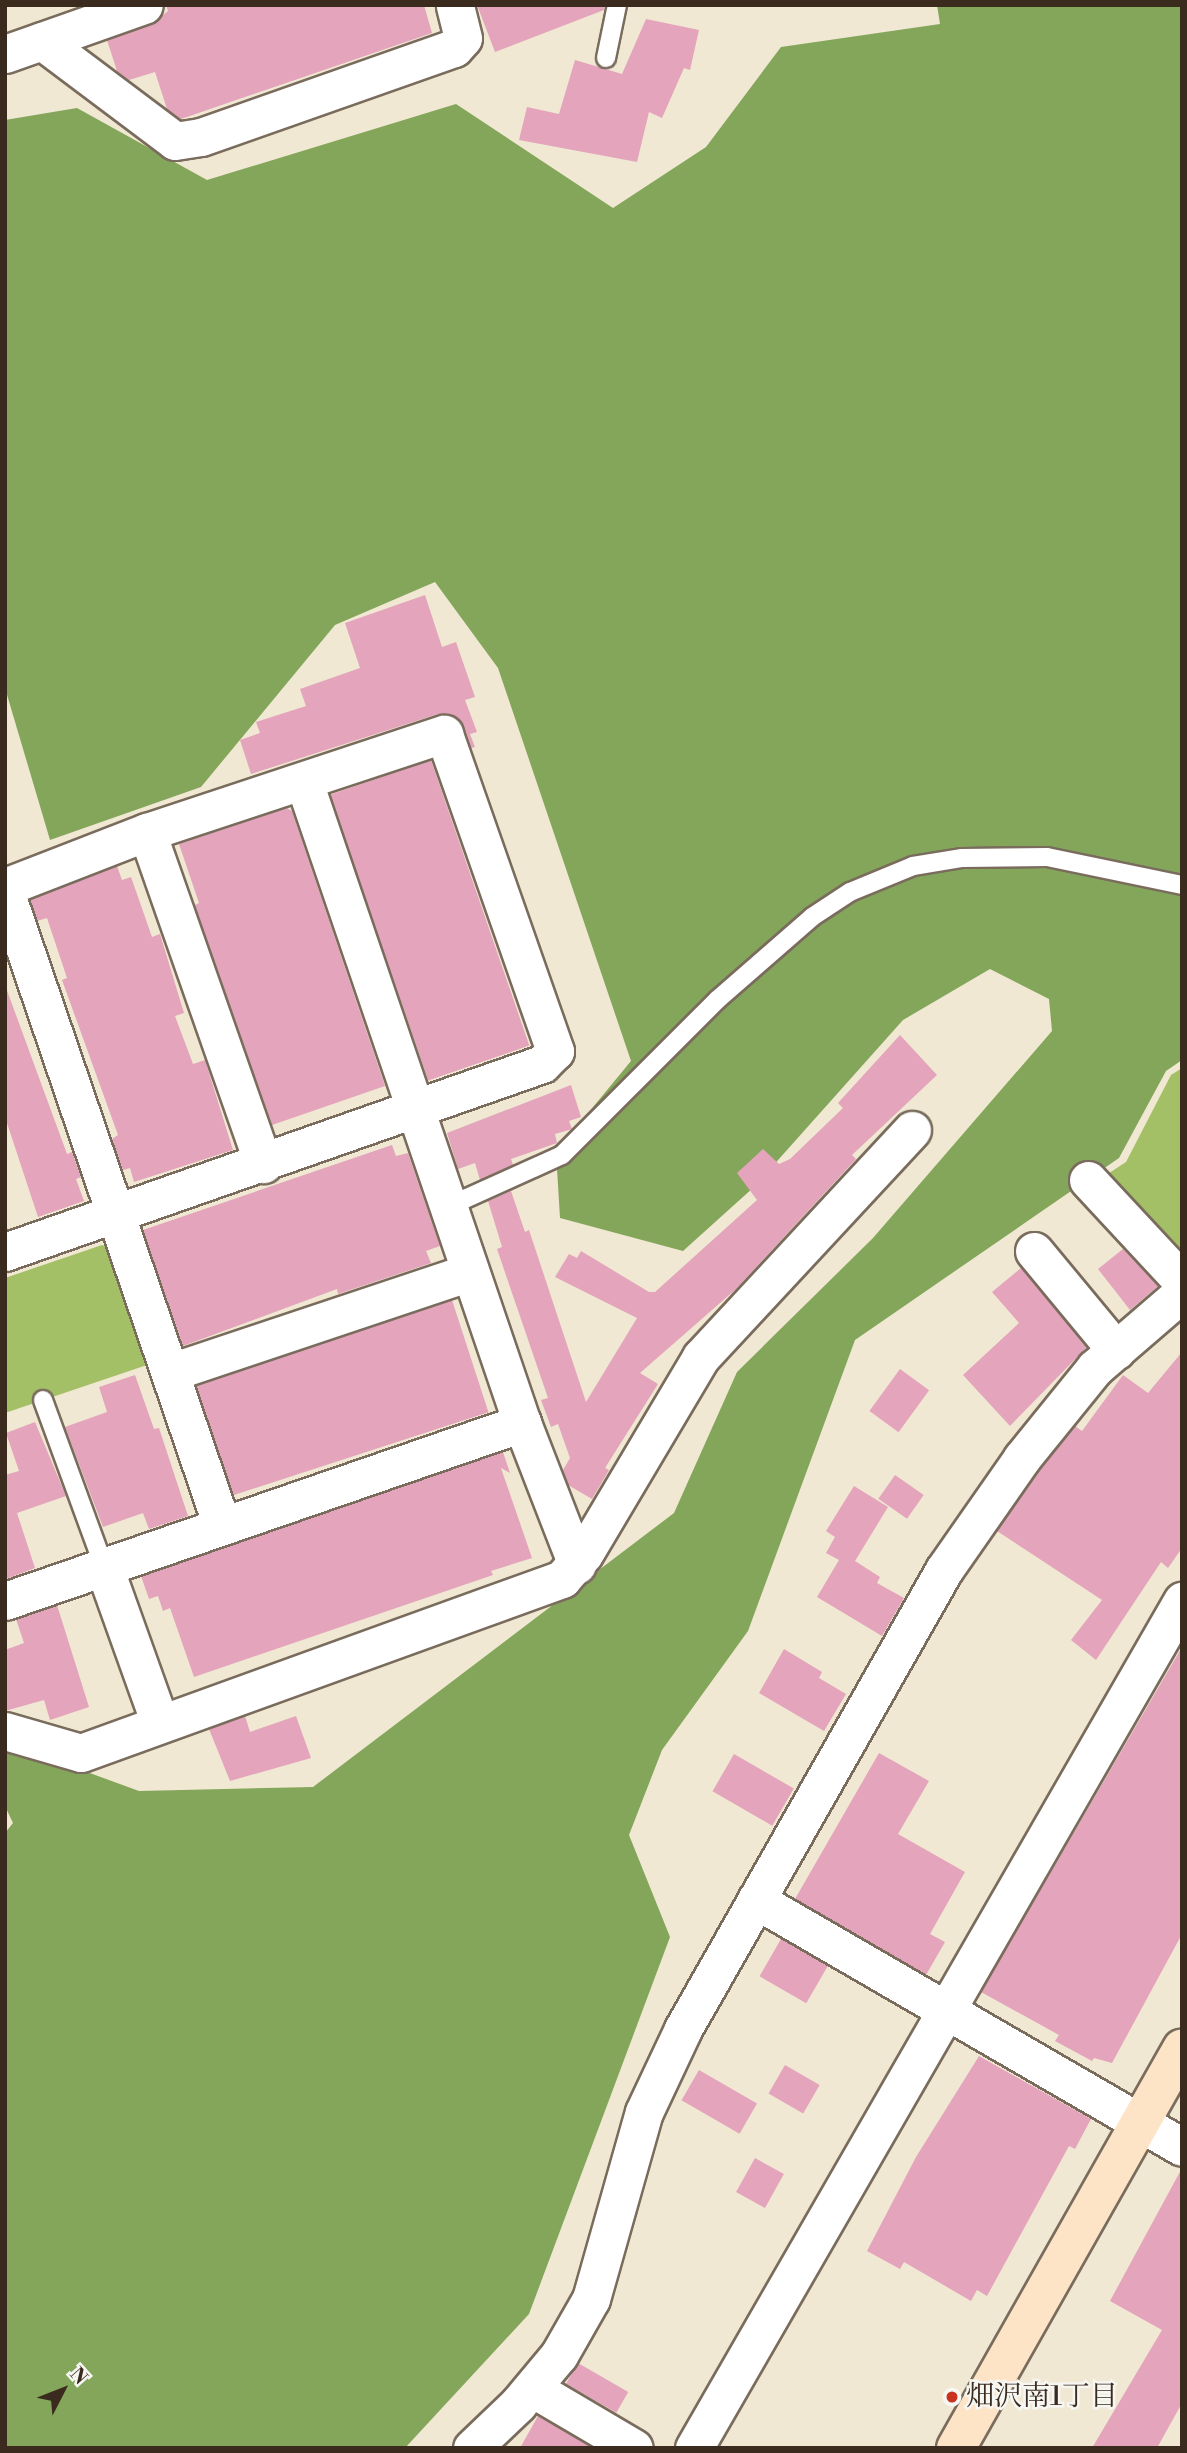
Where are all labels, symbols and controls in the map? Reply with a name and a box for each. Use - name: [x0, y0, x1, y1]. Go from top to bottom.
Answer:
- north arrow: [28, 2355, 98, 2425]
- text: N: [65, 2362, 93, 2390]
- place label: 畑沢南1丁目: [966, 2380, 1118, 2414]
- marker: 畑沢南1丁目: [944, 2389, 960, 2405]

